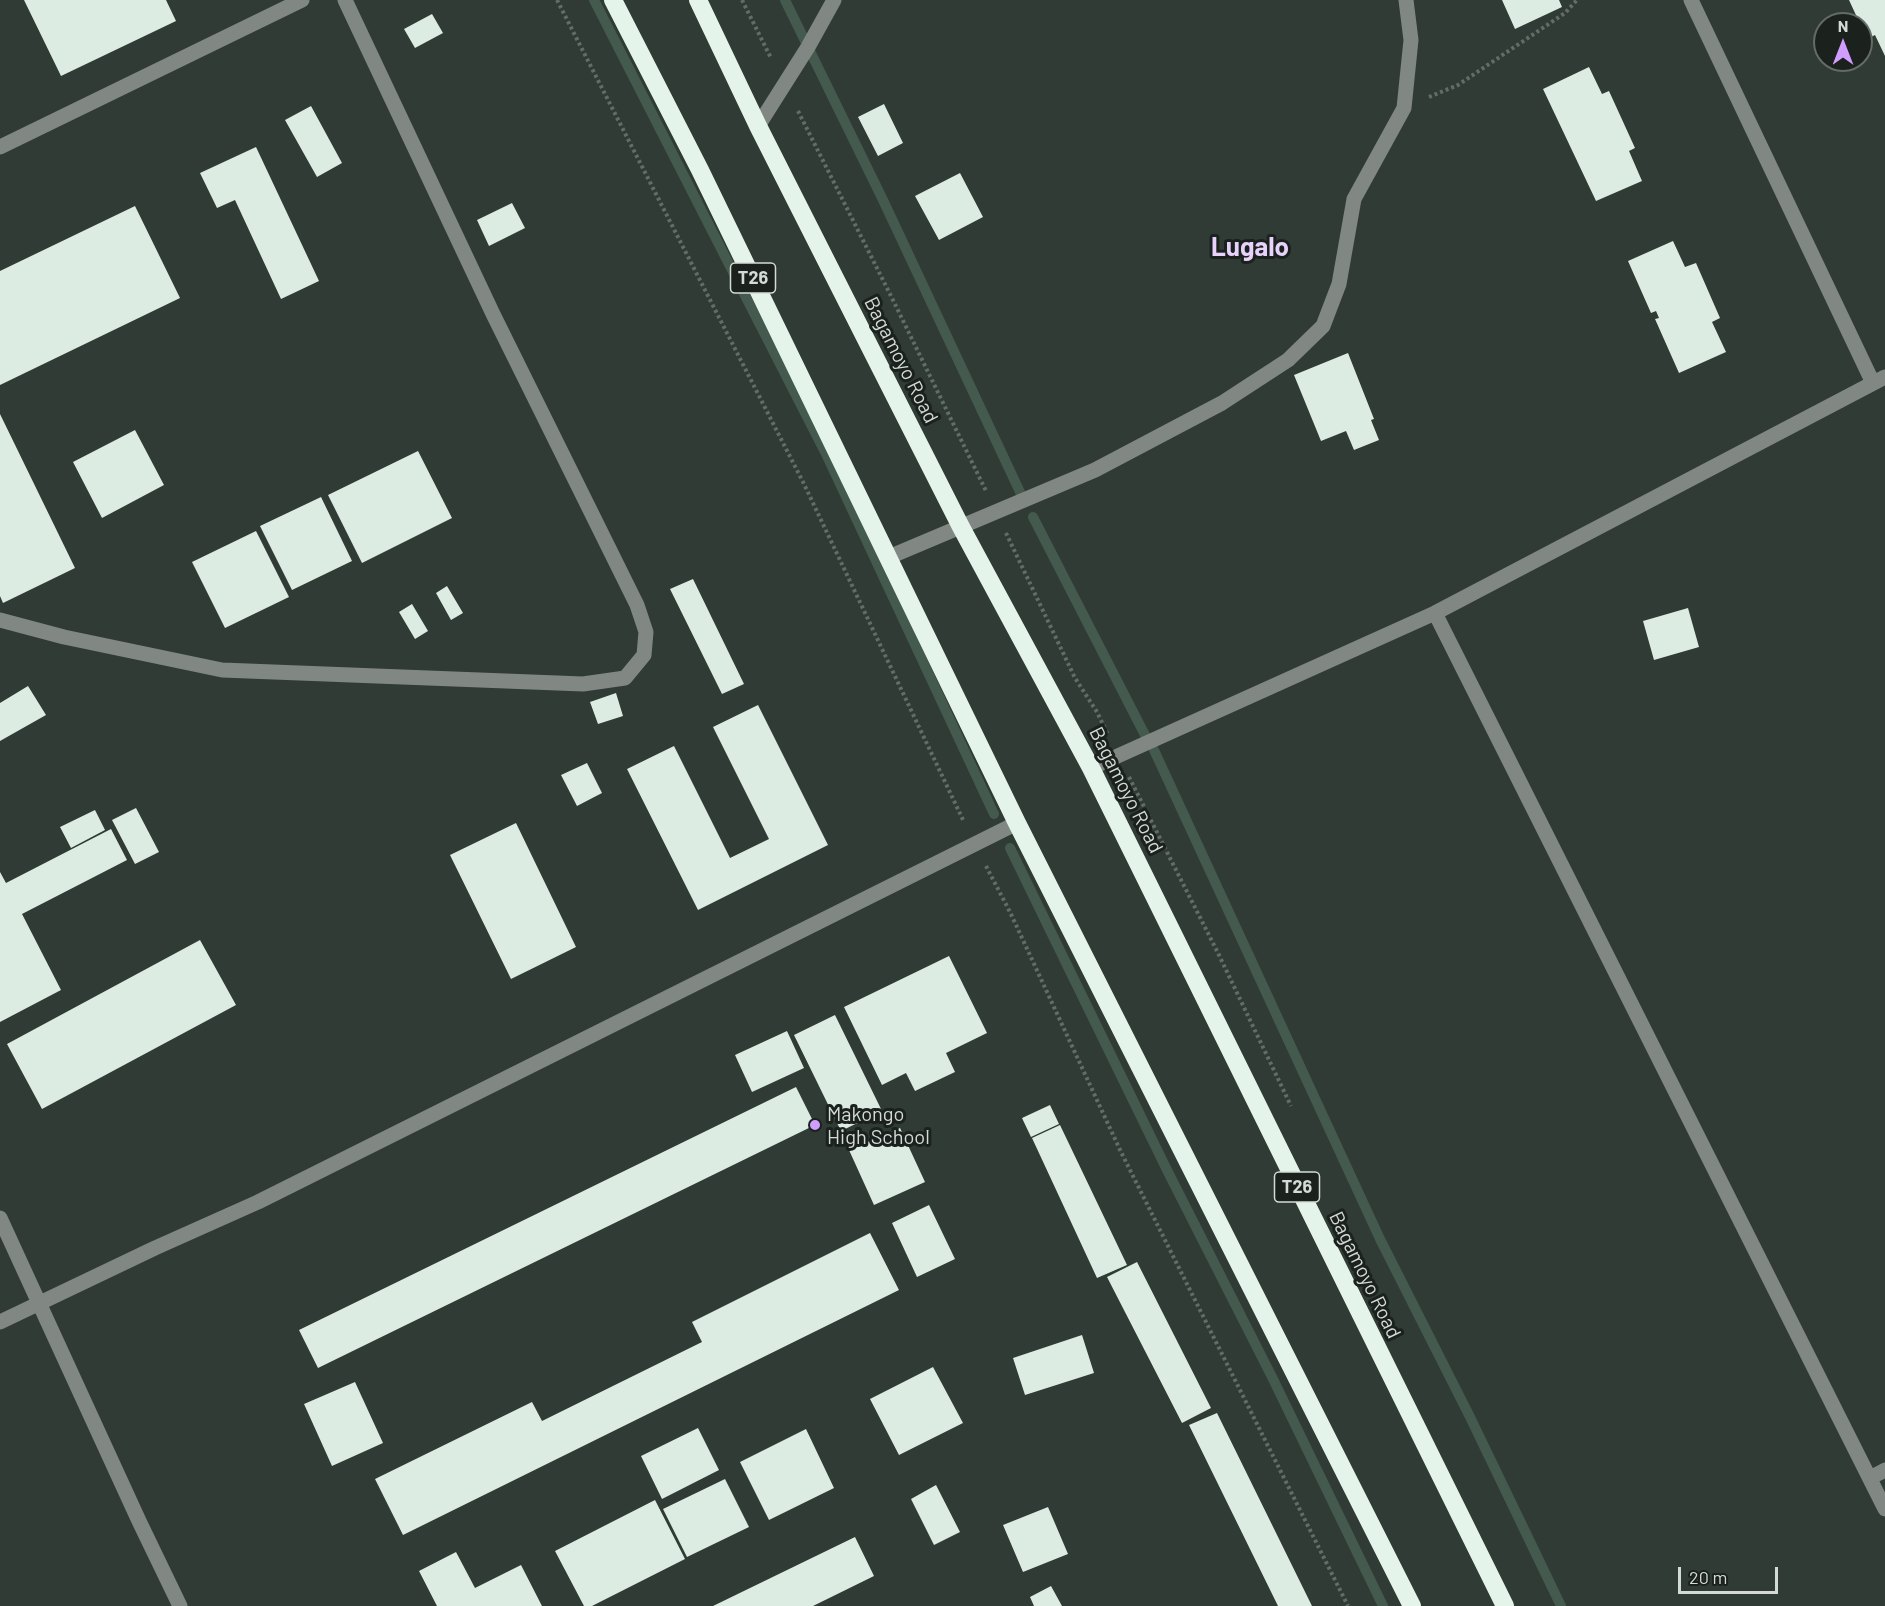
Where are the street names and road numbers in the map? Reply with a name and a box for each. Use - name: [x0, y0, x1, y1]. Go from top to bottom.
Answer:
- road number: T26: [730, 263, 776, 293]
- street label: Bagamoyo Road: [859, 293, 943, 427]
- street label: Bagamoyo Road: [1084, 723, 1168, 857]
- road number: T26: [1274, 1172, 1320, 1202]
- street label: Bagamoyo Road: [1324, 1208, 1406, 1342]

